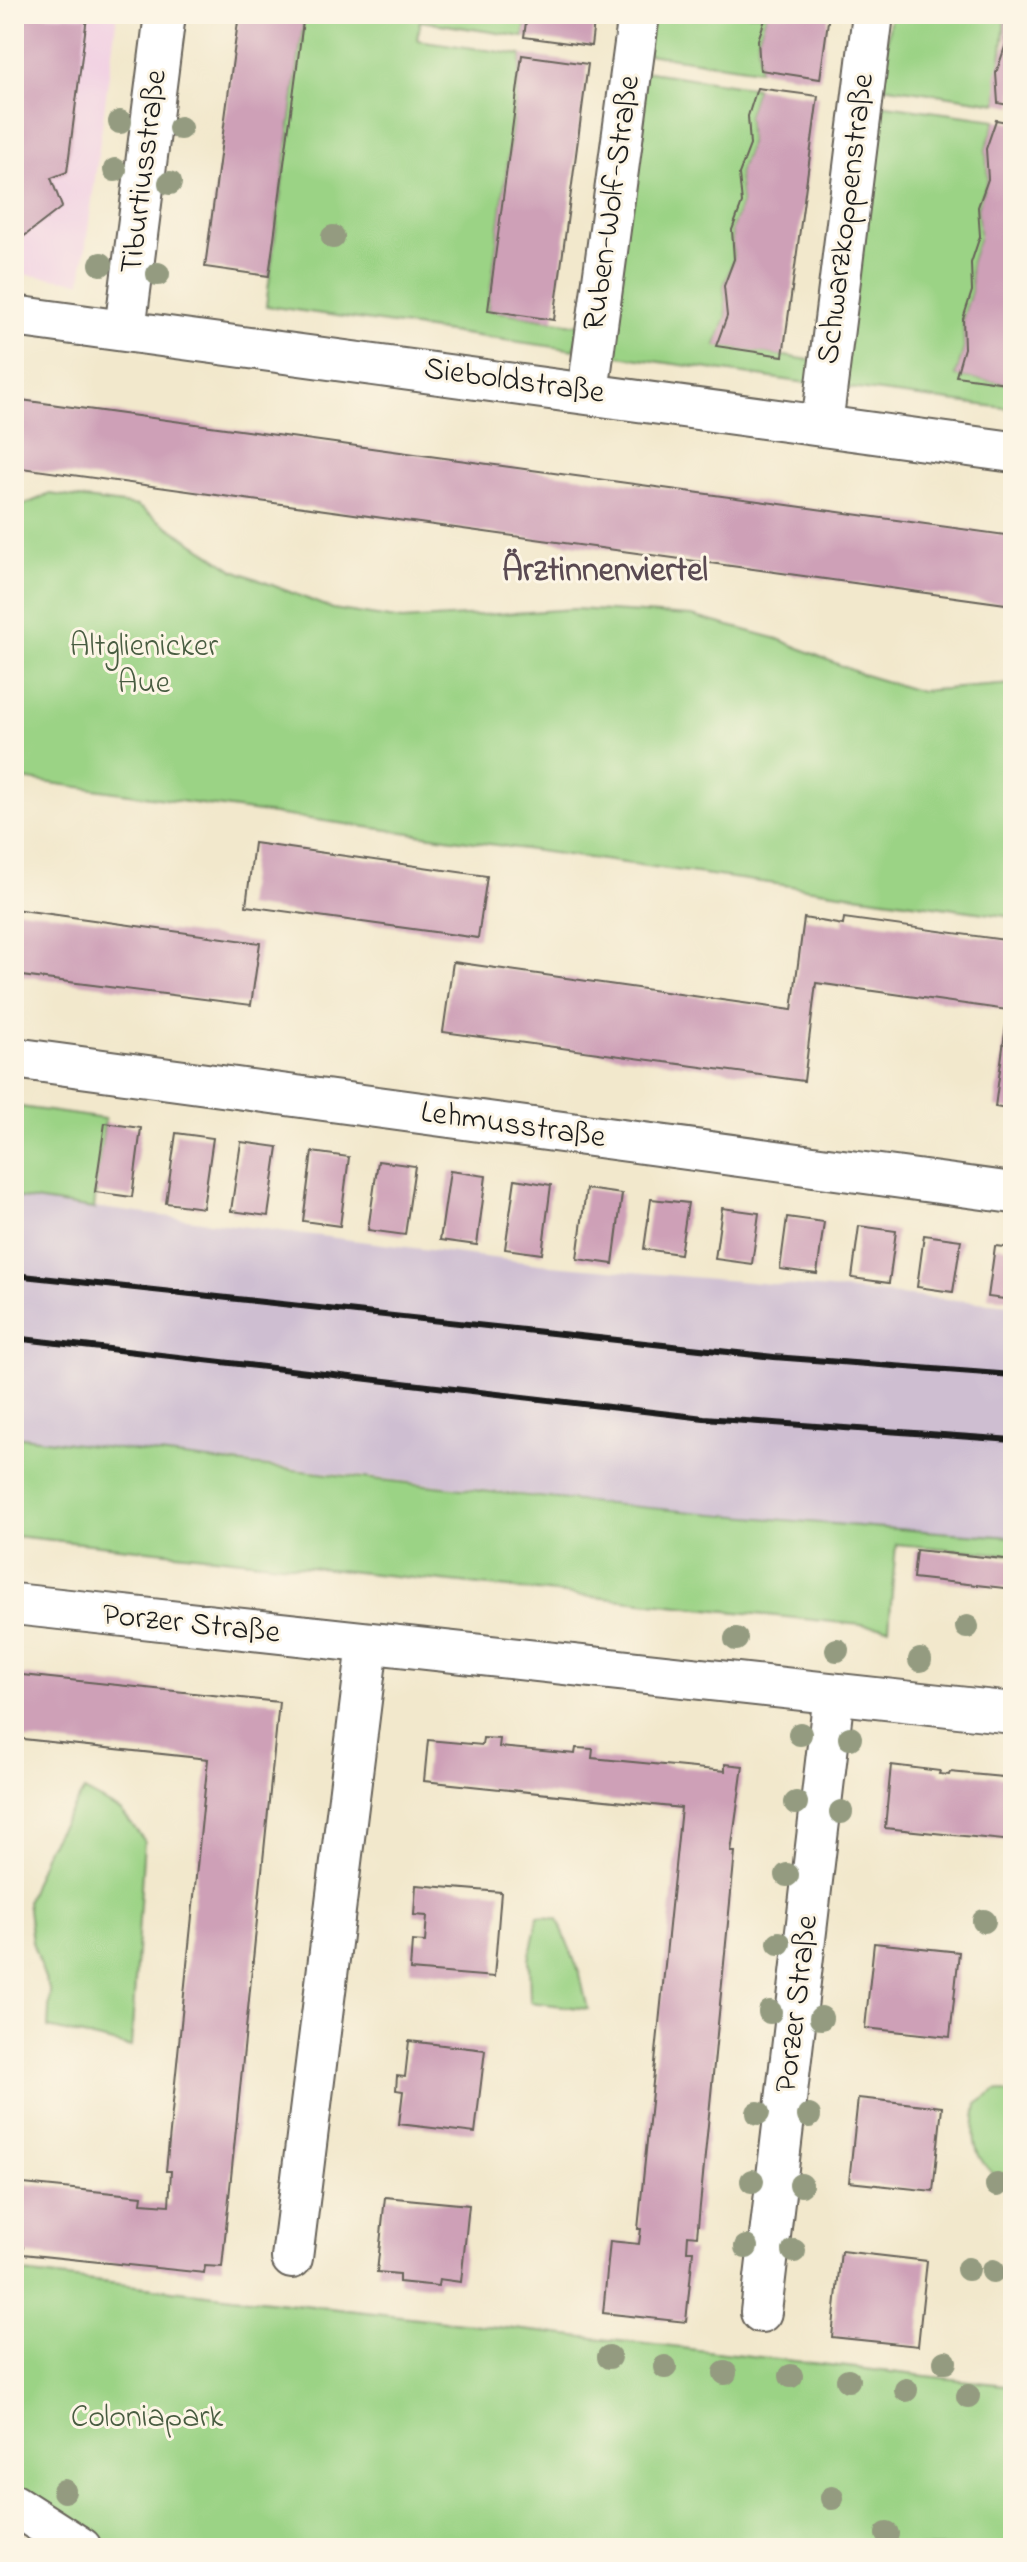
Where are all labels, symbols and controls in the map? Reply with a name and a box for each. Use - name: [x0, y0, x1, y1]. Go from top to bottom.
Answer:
- street label: Tiburtiusstraße: [109, 67, 181, 277]
- street label: Schwarzkoppenstraße: [806, 70, 888, 367]
- street label: Ruben-Wolf-Straße: [572, 72, 654, 334]
- street label: Sieboldstraße: [421, 346, 608, 418]
- district label: Ärztinnenviertel: [502, 547, 708, 597]
- park label: Altglienicker Aue: [70, 624, 218, 708]
- street label: Lehmusstraße: [418, 1090, 609, 1162]
- street label: Porzer Straße: [100, 1592, 283, 1658]
- street label: Porzer Straße: [764, 1912, 832, 2095]
- park label: Coloniapark: [71, 2395, 224, 2442]

